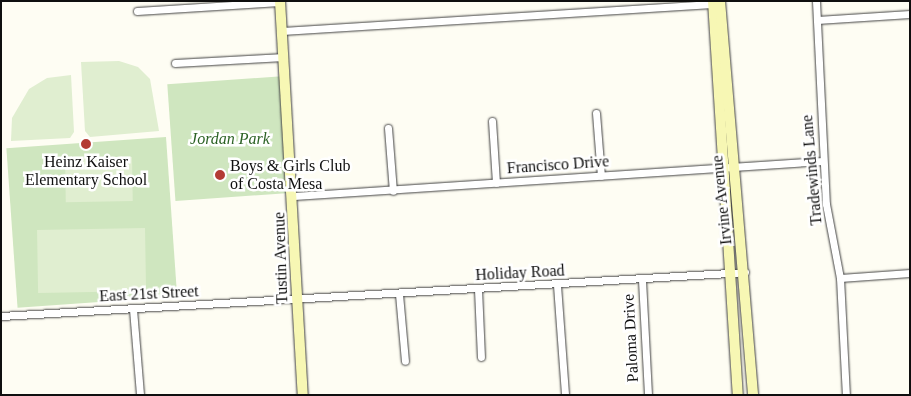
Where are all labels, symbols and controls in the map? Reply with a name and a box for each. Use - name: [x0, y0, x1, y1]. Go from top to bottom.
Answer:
- street label: Tradewinds Lane: [798, 114, 826, 226]
- park label: Jordan Park: [190, 129, 270, 149]
- marker: Heinz Kaiser Elementary School: [80, 138, 92, 150]
- place label: Heinz Kaiser Elementary School: [25, 152, 147, 190]
- street label: Francisco Drive: [506, 152, 610, 178]
- street label: Irvine Avenue: [708, 154, 736, 246]
- place label: Boys & Girls Club of Costa Mesa: [230, 156, 350, 194]
- marker: Boys & Girls Club of Costa Mesa: [214, 169, 226, 181]
- street label: Tustin Avenue: [270, 211, 292, 305]
- street label: Holiday Road: [475, 261, 565, 285]
- street label: East 21st Street: [99, 282, 199, 306]
- street label: Paloma Drive: [619, 293, 643, 383]

